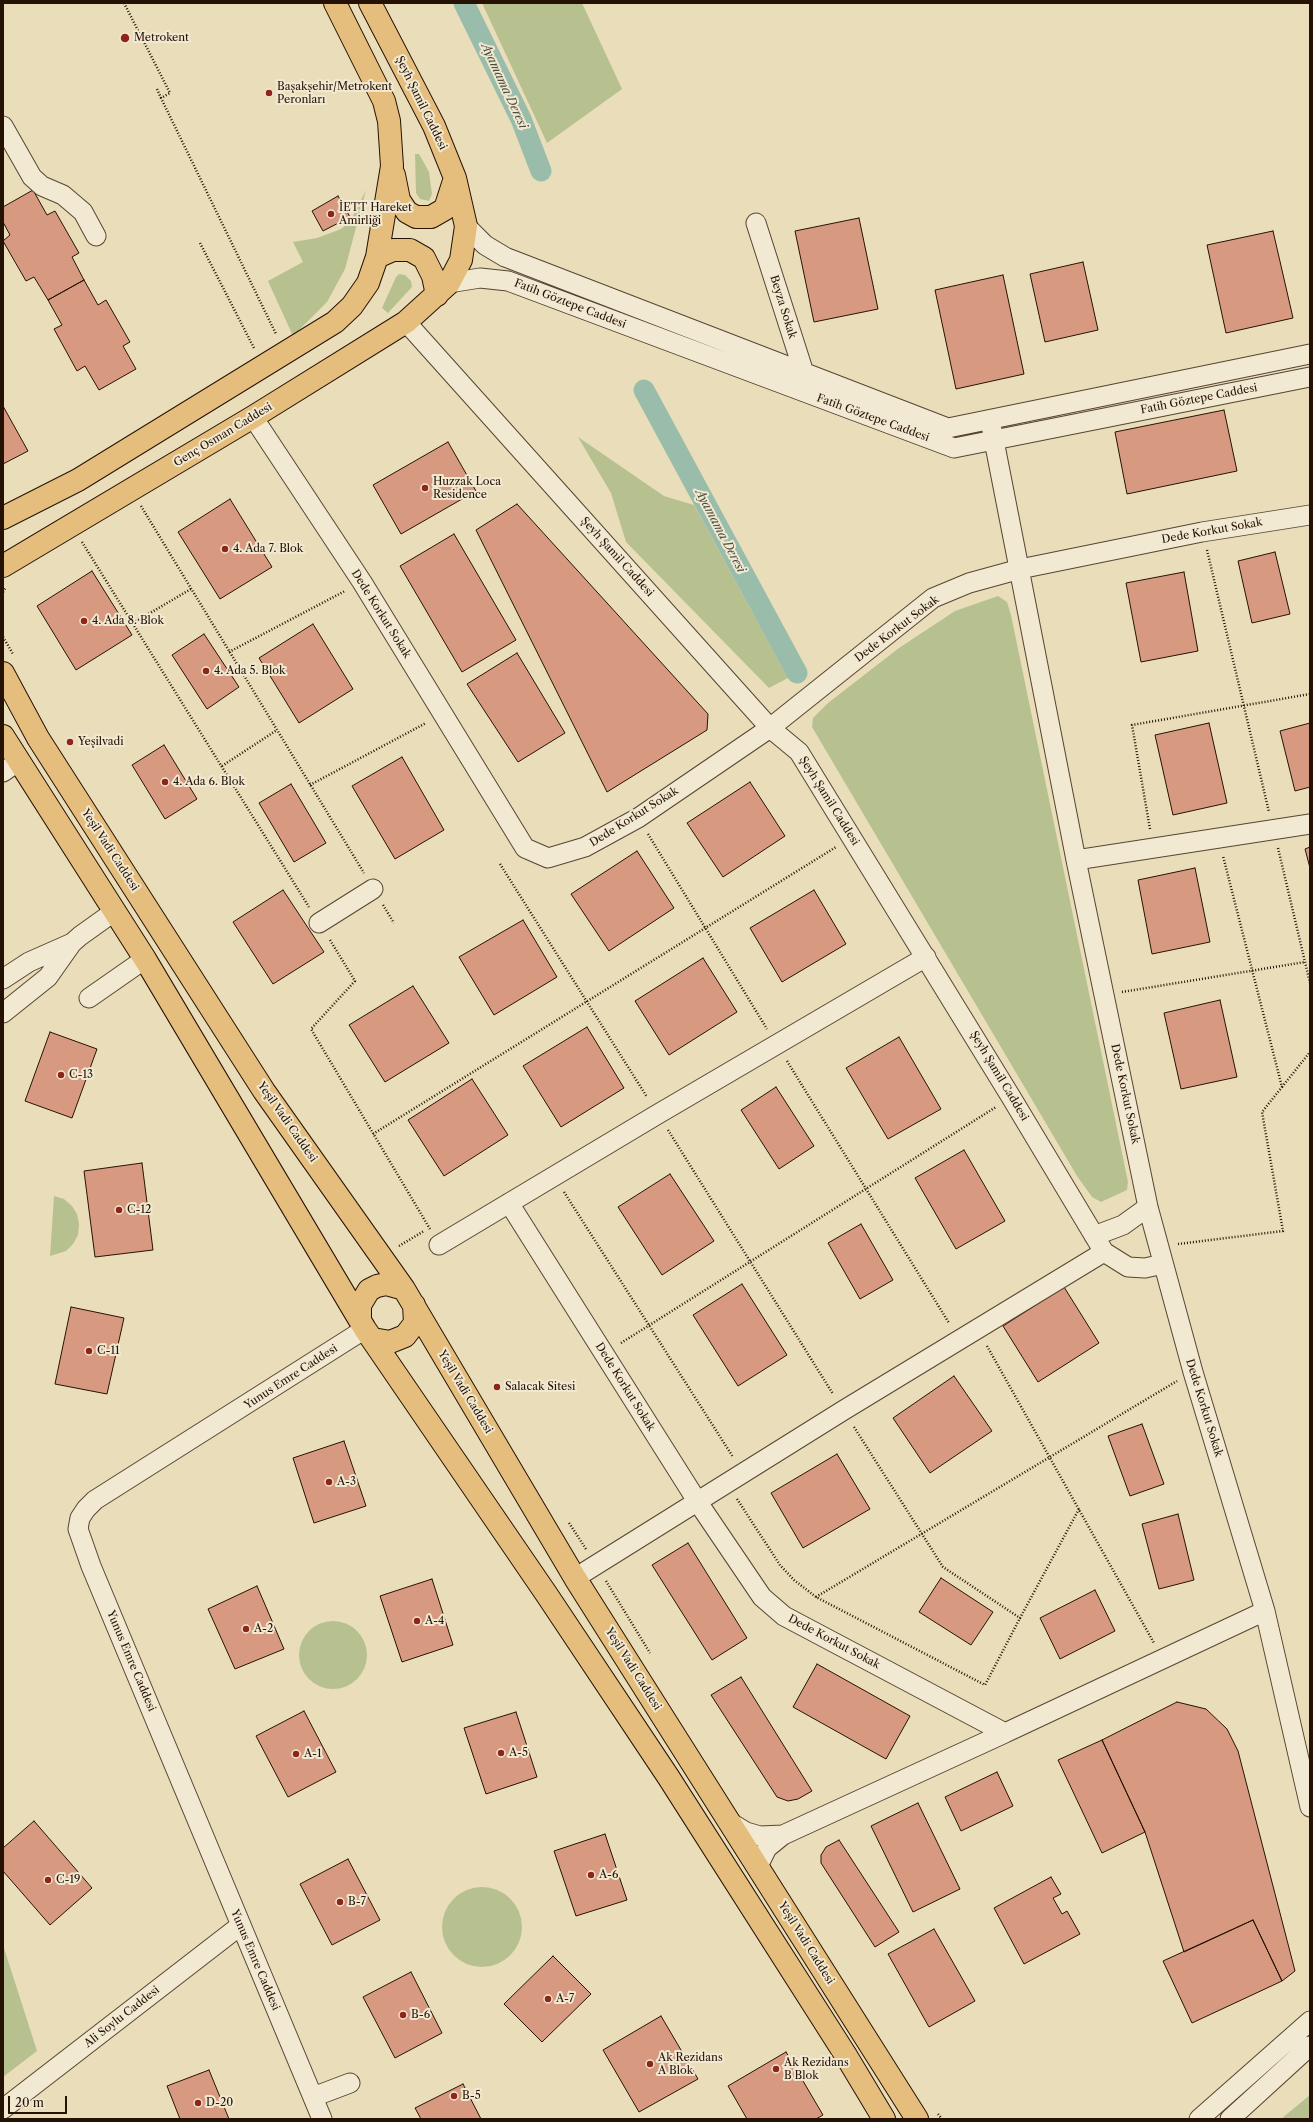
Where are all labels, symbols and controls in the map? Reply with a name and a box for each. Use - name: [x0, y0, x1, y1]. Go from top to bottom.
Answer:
- place label: Metrokent: [134, 31, 189, 45]
- marker: Metrokent: [119, 32, 131, 44]
- water label: Ayamama Deresi: [478, 41, 530, 131]
- street label: Şeyh Şamil Caddesi: [393, 54, 449, 152]
- place label: Başakşehir/Metrokent Peronları: [277, 80, 392, 106]
- marker: Başakşehir/Metrokent Peronları: [264, 88, 274, 98]
- place label: İETT Hareket Amirliği: [339, 201, 412, 227]
- marker: İETT Hareket Amirliği: [326, 209, 336, 219]
- street label: Beyza Sokak: [767, 274, 799, 340]
- street label: Fatih Göztepe Caddesi: [512, 277, 628, 331]
- street label: Fatih Göztepe Caddesi: [1139, 381, 1259, 417]
- street label: Fatih Göztepe Caddesi: [815, 391, 931, 445]
- street label: Genç Osman Caddesi: [171, 400, 275, 470]
- place label: Huzzak Loca Residence: [433, 475, 501, 501]
- marker: Huzzak Loca Residence: [420, 483, 430, 493]
- water label: Ayamama Deresi: [692, 487, 748, 575]
- street label: Şeyh Şamil Caddesi: [578, 514, 656, 600]
- street label: Dede Korkut Sokak: [1161, 516, 1263, 546]
- place label: 4. Ada 7. Blok: [233, 542, 303, 556]
- marker: 4. Ada 7. Blok: [220, 544, 230, 554]
- street label: Dede Korkut Sokak: [348, 567, 414, 661]
- street label: Dede Korkut Sokak: [852, 593, 942, 665]
- place label: 4. Ada 8. Blok: [92, 614, 164, 628]
- marker: 4. Ada 8. Blok: [79, 616, 89, 626]
- place label: 4. Ada 5. Blok: [214, 664, 285, 678]
- marker: 4. Ada 5. Blok: [201, 666, 211, 676]
- place label: Yeşilvadi: [78, 735, 123, 749]
- marker: Yeşilvadi: [65, 737, 75, 747]
- street label: Şeyh Şamil Caddesi: [796, 754, 862, 848]
- place label: 4. Ada 6. Blok: [173, 775, 245, 789]
- marker: 4. Ada 6. Blok: [160, 777, 170, 787]
- street label: Dede Korkut Sokak: [587, 784, 681, 850]
- street label: Yeşil Vadi Caddesi: [79, 807, 141, 893]
- street label: Şeyh Şamil Caddesi: [967, 1029, 1031, 1123]
- street label: Dede Korkut Sokak: [1108, 1043, 1142, 1145]
- place label: C-13: [69, 1068, 93, 1082]
- marker: C-13: [56, 1070, 66, 1080]
- street label: Yeşil Vadi Caddesi: [254, 1079, 320, 1165]
- place label: C-12: [127, 1203, 151, 1217]
- marker: C-12: [114, 1205, 124, 1215]
- street label: Dede Korkut Sokak: [592, 1340, 658, 1434]
- street label: Yunus Emre Caddesi: [242, 1342, 340, 1412]
- place label: C-11: [97, 1344, 120, 1358]
- marker: C-11: [84, 1346, 94, 1356]
- street label: Yeşil Vadi Caddesi: [435, 1348, 495, 1436]
- street label: Dede Korkut Sokak: [1183, 1357, 1225, 1459]
- place label: Salacak Sitesi: [505, 1380, 575, 1394]
- marker: Salacak Sitesi: [492, 1382, 502, 1392]
- place label: A-3: [337, 1475, 356, 1489]
- marker: A-3: [324, 1477, 334, 1487]
- street label: Yunus Emre Caddesi: [104, 1608, 158, 1714]
- street label: Dede Korkut Sokak: [786, 1612, 882, 1672]
- place label: A-4: [425, 1614, 444, 1628]
- marker: A-4: [412, 1616, 422, 1626]
- place label: A-2: [254, 1622, 273, 1636]
- marker: A-2: [241, 1624, 251, 1634]
- street label: Yeşil Vadi Caddesi: [602, 1625, 664, 1713]
- place label: A-5: [509, 1746, 528, 1760]
- place label: A-1: [304, 1747, 322, 1761]
- marker: A-5: [496, 1748, 506, 1758]
- marker: A-1: [291, 1749, 301, 1759]
- place label: A-6: [599, 1868, 618, 1882]
- marker: A-6: [586, 1870, 596, 1880]
- place label: C-19: [56, 1873, 80, 1887]
- marker: C-19: [43, 1875, 53, 1885]
- place label: B-7: [348, 1895, 366, 1909]
- marker: B-7: [335, 1897, 345, 1907]
- street label: Yeşil Vadi Caddesi: [775, 1899, 837, 1987]
- street label: Yunus Emre Caddesi: [228, 1907, 282, 2013]
- street label: Ali Soylu Caddesi: [82, 1984, 162, 2050]
- place label: A-7: [556, 1992, 574, 2006]
- marker: A-7: [543, 1994, 553, 2004]
- place label: B-6: [411, 2008, 430, 2022]
- marker: B-6: [398, 2010, 408, 2020]
- place label: Ak Rezidans A Blok: [658, 2051, 723, 2077]
- place label: Ak Rezidans B Blok: [784, 2056, 849, 2082]
- marker: Ak Rezidans A Blok: [645, 2059, 655, 2069]
- marker: Ak Rezidans B Blok: [771, 2064, 781, 2074]
- scale bar: [10, 2088, 69, 2114]
- place label: B-5: [462, 2089, 481, 2103]
- marker: B-5: [449, 2091, 459, 2101]
- text: 20 m: [15, 2095, 44, 2110]
- place label: D-20: [206, 2096, 233, 2110]
- marker: D-20: [193, 2098, 203, 2108]

